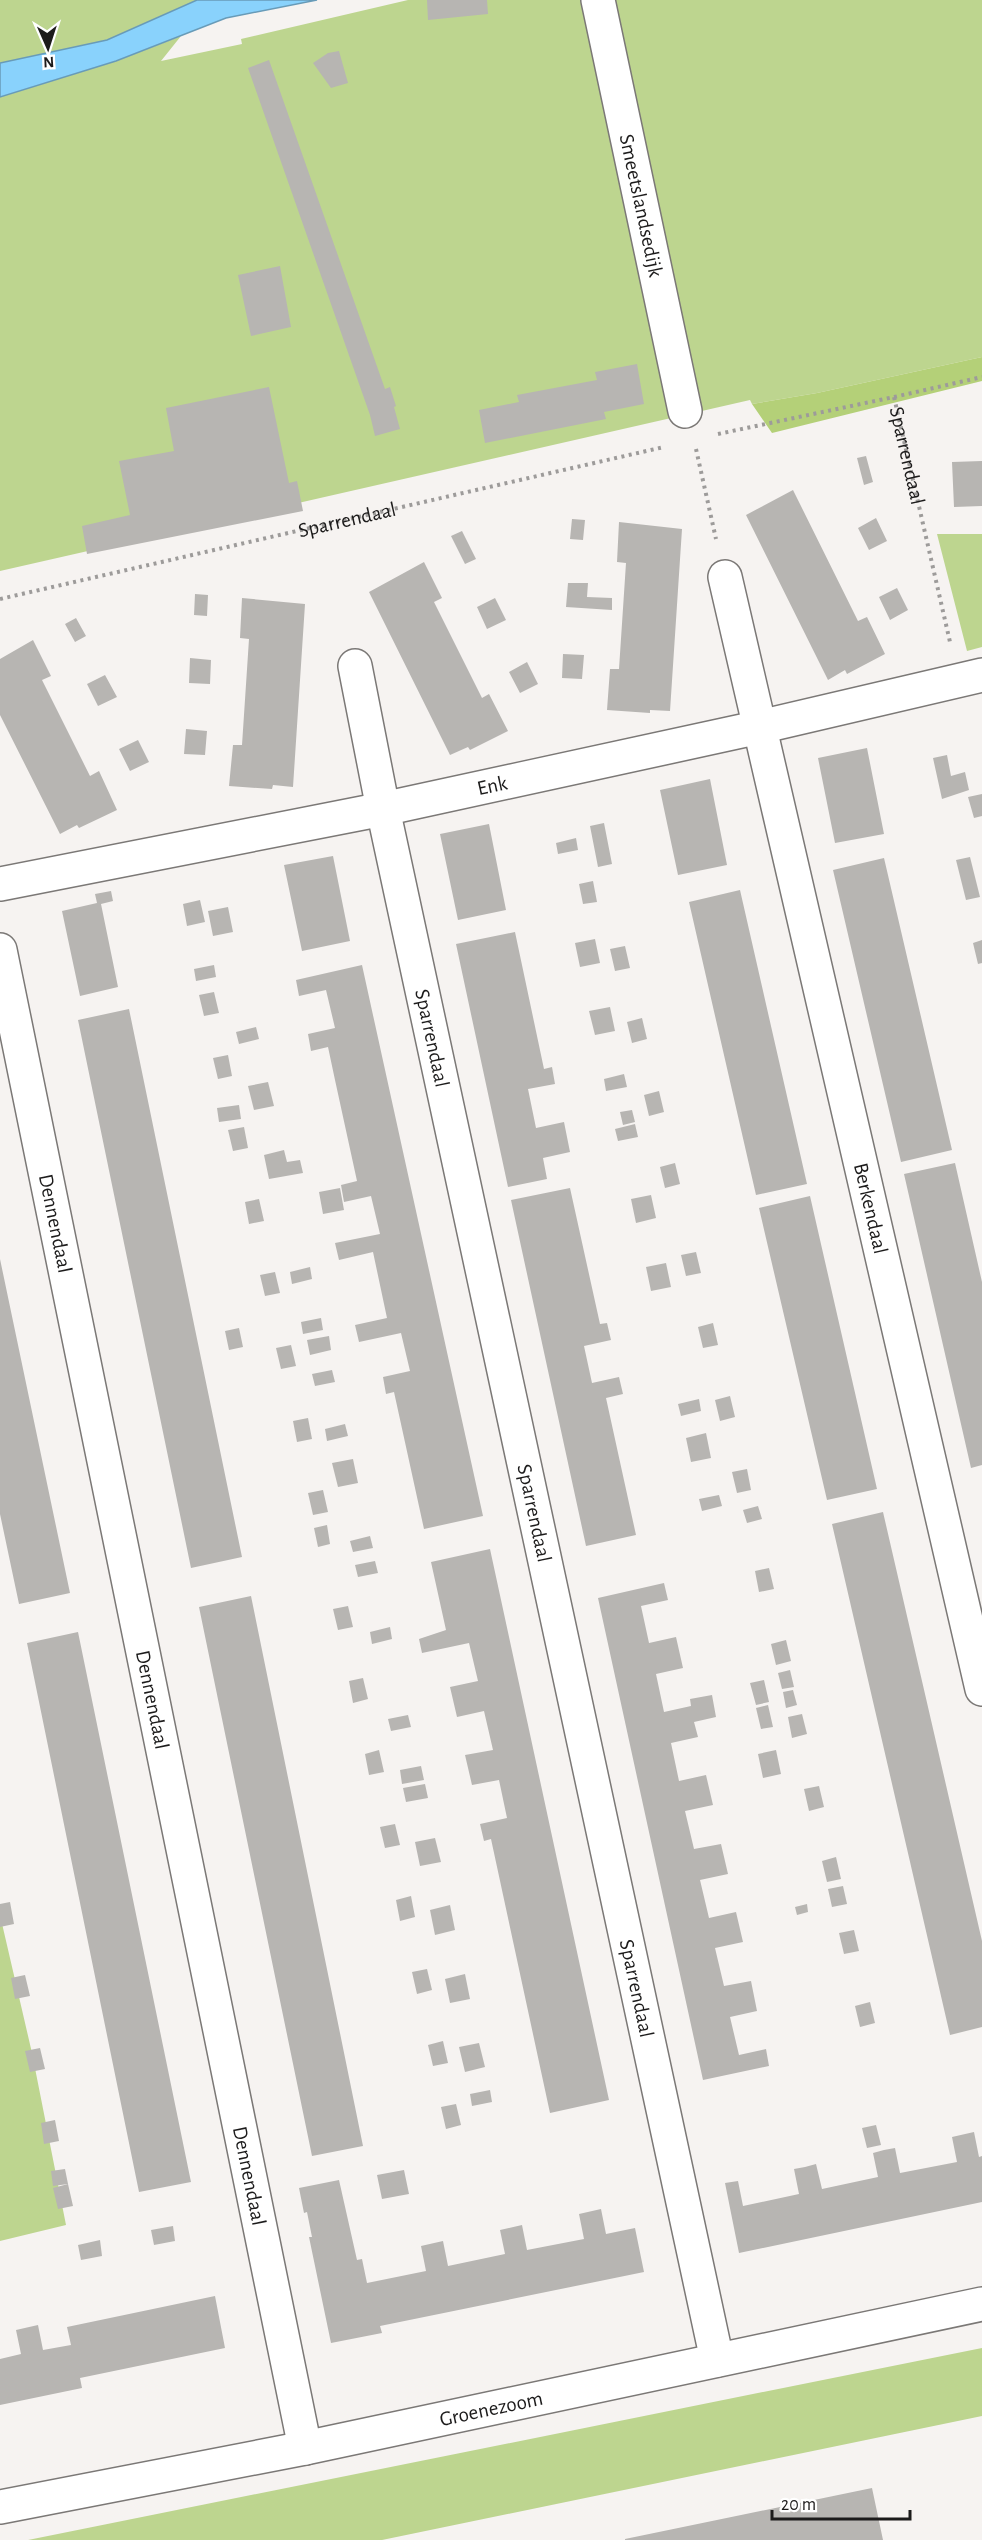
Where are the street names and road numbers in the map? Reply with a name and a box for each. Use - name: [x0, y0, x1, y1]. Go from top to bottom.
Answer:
- street label: Smeetslandsedijk: [616, 132, 667, 279]
- street label: Sparrendaal: [886, 405, 929, 507]
- street label: Sparrendaal: [296, 498, 398, 541]
- street label: Enk: [475, 772, 510, 799]
- street label: Sparrendaal: [412, 987, 453, 1089]
- street label: Berkendaal: [850, 1161, 892, 1256]
- street label: Dennendaal: [35, 1172, 76, 1275]
- street label: Sparrendaal: [514, 1462, 555, 1564]
- street label: Dennendaal: [132, 1648, 173, 1751]
- street label: Sparrendaal: [616, 1937, 658, 2039]
- street label: Dennendaal: [229, 2124, 270, 2227]
- street label: Groenezoom: [438, 2387, 545, 2430]

